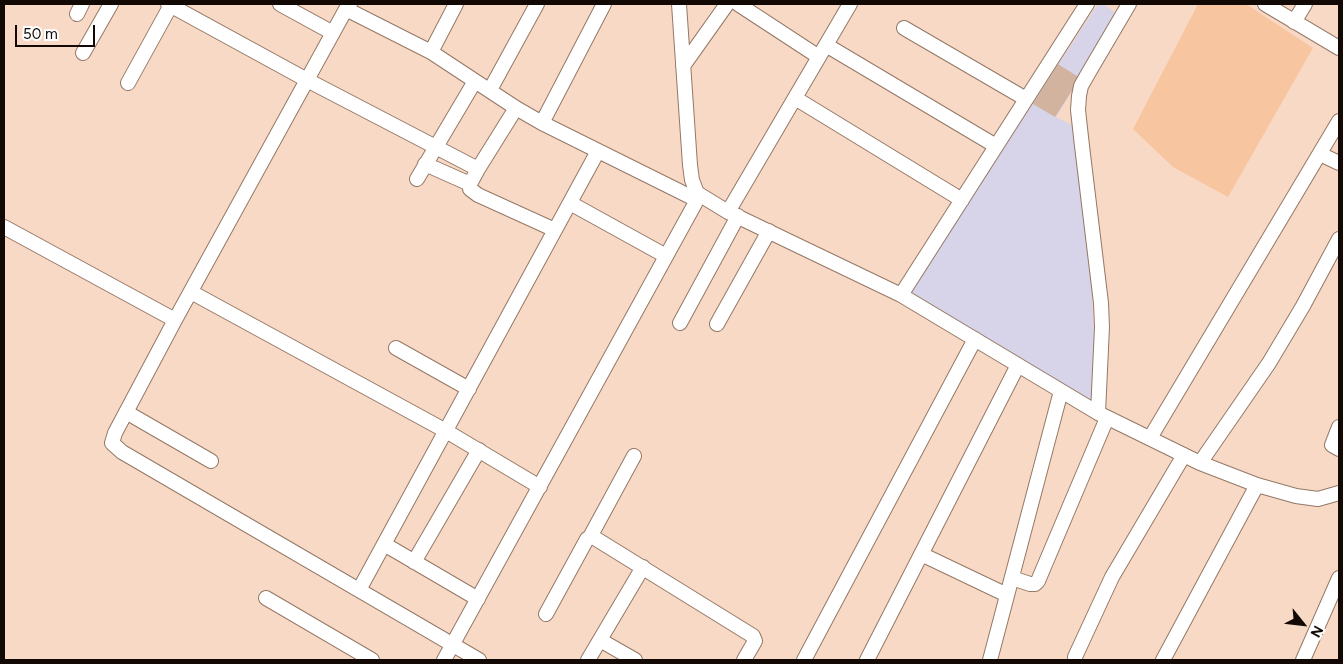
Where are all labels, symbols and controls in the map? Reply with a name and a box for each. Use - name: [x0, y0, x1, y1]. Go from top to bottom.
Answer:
- scale bar: [18, 15, 98, 47]
- text: 50 m: [23, 25, 58, 43]
- north arrow: [1278, 599, 1328, 649]
- text: N: [1307, 623, 1327, 640]

